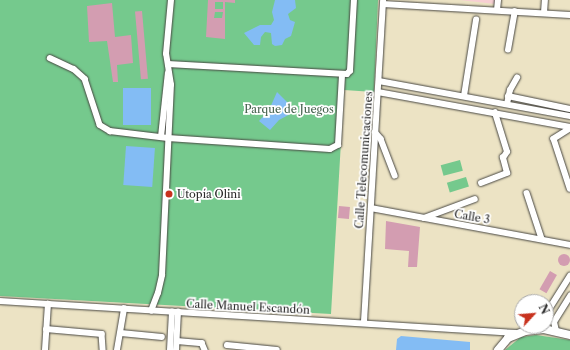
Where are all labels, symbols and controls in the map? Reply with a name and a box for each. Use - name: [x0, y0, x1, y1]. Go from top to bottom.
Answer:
- street label: Calle Telecomunicaciones: [353, 91, 375, 229]
- park label: Parque de Juegos: [244, 102, 334, 116]
- place label: Utopía Olini: [177, 187, 241, 201]
- marker: Utopía Olini: [164, 189, 174, 199]
- street label: Calle 3: [453, 207, 491, 227]
- north arrow: [514, 294, 554, 334]
- street label: Calle Manuel Escandón: [186, 297, 310, 317]
- text: N: [535, 302, 552, 317]

